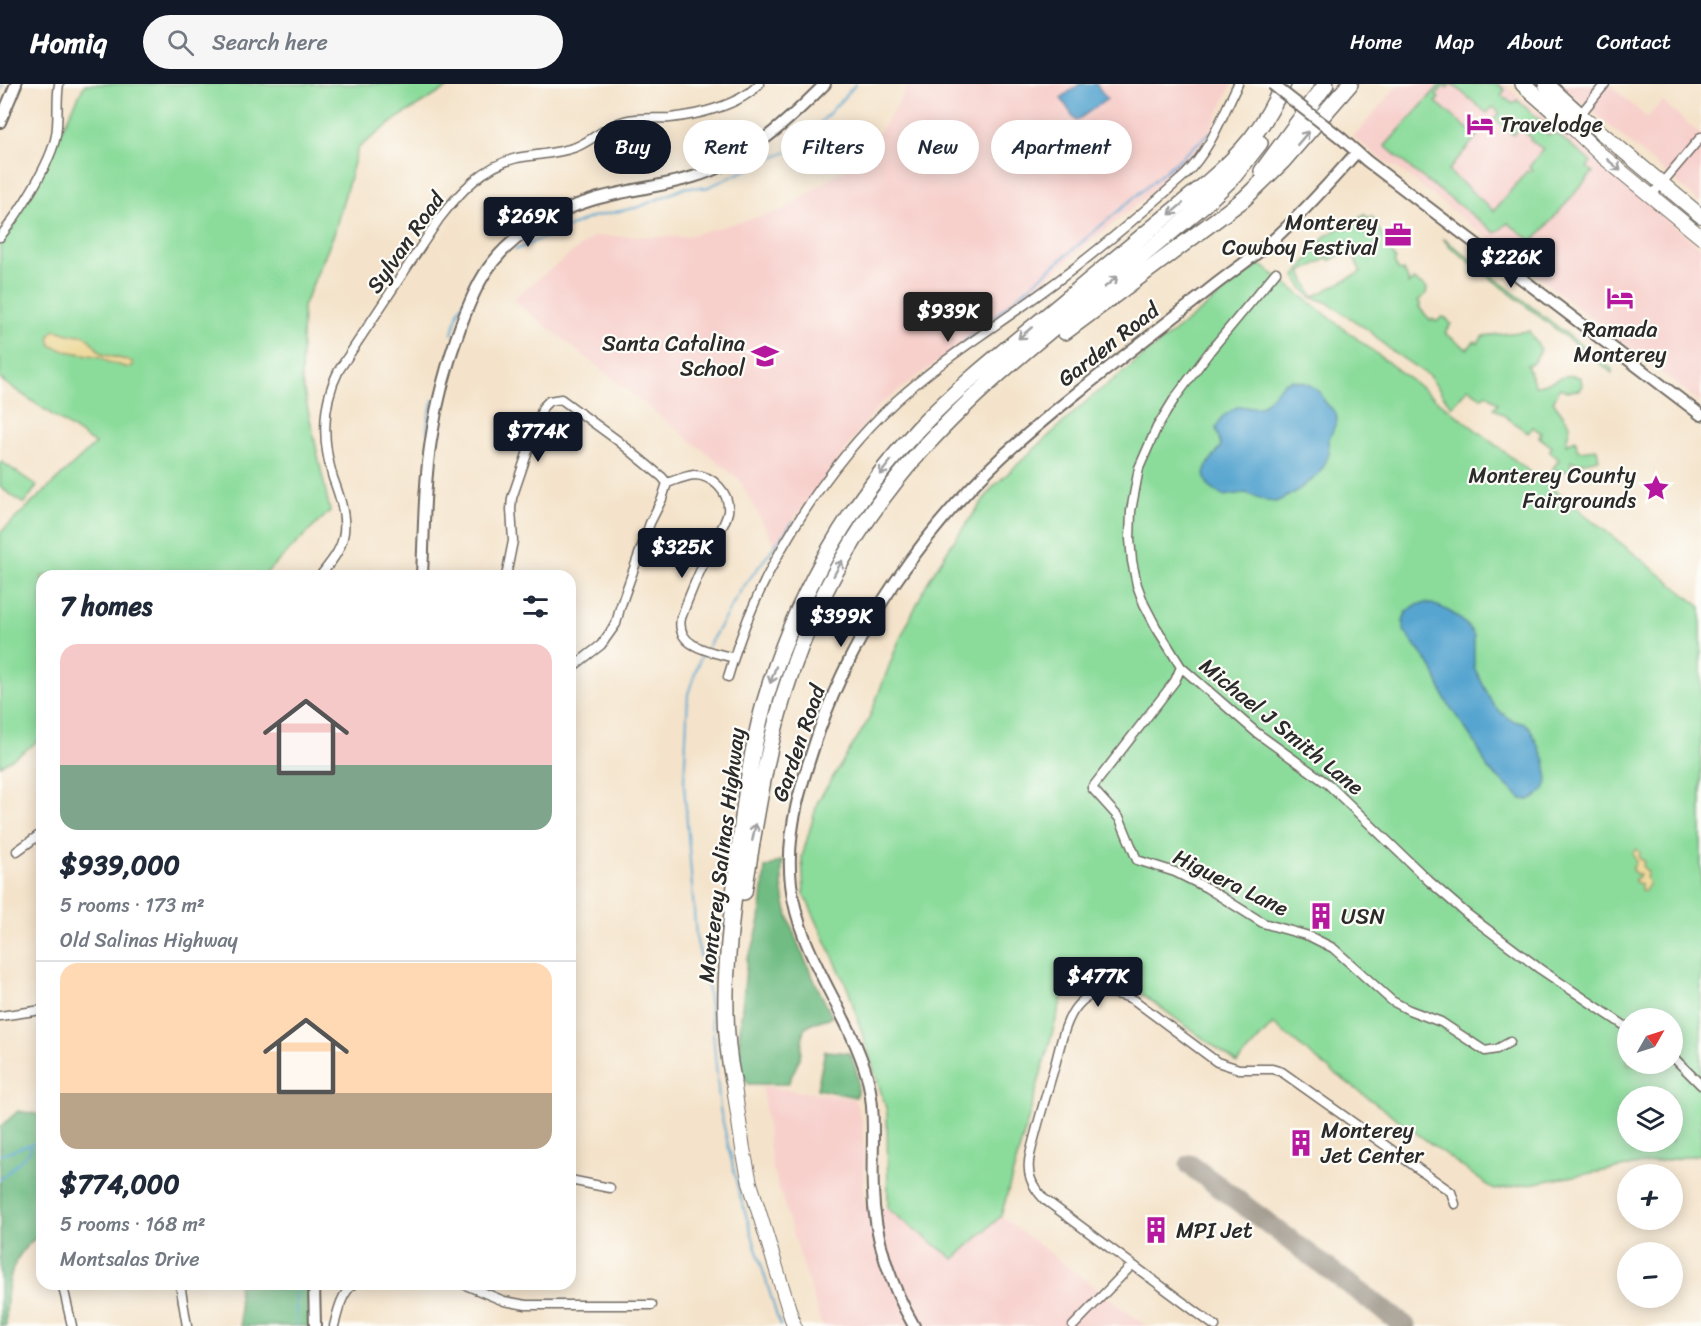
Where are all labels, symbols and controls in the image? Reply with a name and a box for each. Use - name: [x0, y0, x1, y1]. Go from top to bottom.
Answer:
- search box: [143, 15, 563, 69]
- text: Homiq: [30, 18, 107, 67]
- text: Search here: [212, 23, 328, 62]
- text: Home: [1350, 23, 1402, 61]
- text: Map: [1435, 23, 1474, 61]
- text: About: [1507, 23, 1564, 61]
- text: Contact: [1597, 23, 1671, 61]
- icon: search: [164, 26, 197, 59]
- place label: Travelodge: [1500, 105, 1603, 144]
- hotel icon: Travelodge: [1465, 109, 1495, 139]
- chip: Buy: [594, 120, 671, 174]
- chip: Rent: [683, 120, 769, 174]
- chip: Filters: [781, 120, 885, 174]
- chip: New: [897, 120, 979, 174]
- chip: Apartment: [991, 120, 1132, 174]
- one-way arrow: [1296, 131, 1310, 146]
- one-way arrow: [1606, 158, 1621, 172]
- street label: Sylvan Road: [356, 182, 456, 302]
- pin: $269K: [486, 197, 570, 248]
- text: $269K: [498, 199, 558, 234]
- one-way arrow: [1169, 202, 1184, 216]
- place label: Monterey Cowboy Festival: [1222, 203, 1379, 267]
- office icon: Monterey Cowboy Festival: [1383, 220, 1413, 250]
- pin: $226K: [1469, 238, 1553, 289]
- text: $226K: [1481, 240, 1541, 275]
- one-way arrow: [1103, 275, 1118, 289]
- hotel icon: Ramada Monterey: [1605, 283, 1635, 313]
- street label: Garden Road: [1049, 291, 1169, 397]
- pin: $939K: [906, 292, 990, 343]
- text: $939K: [917, 294, 979, 329]
- place label: Ramada Monterey: [1574, 310, 1667, 374]
- place label: Santa Catalina School: [602, 324, 746, 388]
- one-way arrow: [1018, 327, 1034, 340]
- school or university icon: Santa Catalina School: [750, 341, 780, 371]
- pin: $774K: [496, 412, 580, 463]
- text: $774K: [508, 414, 568, 449]
- place label: Monterey County Fairgrounds: [1468, 456, 1637, 520]
- one-way arrow: [878, 460, 891, 476]
- place icon: Monterey County Fairgrounds: [1641, 473, 1671, 503]
- pin: $325K: [640, 528, 724, 579]
- text: $325K: [652, 530, 712, 565]
- one-way arrow: [832, 560, 844, 577]
- text: 7 homes: [60, 583, 152, 629]
- icon: filters: [519, 590, 552, 623]
- pin: $399K: [799, 597, 883, 648]
- text: $399K: [810, 599, 872, 634]
- street label: Michael J Smith Lane: [1190, 647, 1373, 806]
- one-way arrow: [767, 665, 778, 684]
- street label: Garden Road: [760, 678, 837, 807]
- icon: home: [252, 683, 360, 791]
- street label: Monterey Salinas Highway: [687, 725, 757, 985]
- one-way arrow: [749, 823, 760, 843]
- street label: Higuera Lane: [1166, 838, 1296, 927]
- text: $939,000: [60, 842, 180, 888]
- text: 5 rooms · 173 m²: [60, 888, 205, 923]
- place label: USN: [1341, 897, 1385, 936]
- building icon: USN: [1306, 901, 1336, 931]
- text: Old Salinas Highway: [60, 923, 238, 958]
- pin: $477K: [1056, 957, 1140, 1008]
- text: $477K: [1068, 959, 1128, 994]
- icon: home: [252, 1002, 360, 1110]
- north arrow: [1617, 1008, 1683, 1074]
- map controls: [1617, 1008, 1683, 1308]
- button: layers: [1617, 1086, 1683, 1152]
- place label: Monterey Jet Center: [1320, 1111, 1425, 1175]
- building icon: Monterey Jet Center: [1286, 1128, 1316, 1158]
- text: $774,000: [60, 1161, 180, 1207]
- button: +: [1617, 1164, 1683, 1230]
- text: 5 rooms · 168 m²: [60, 1207, 206, 1242]
- place label: MPI Jet: [1176, 1211, 1253, 1250]
- building icon: MPI Jet: [1141, 1215, 1171, 1245]
- text: Montsalas Drive: [60, 1242, 200, 1277]
- button: −: [1617, 1242, 1683, 1308]

